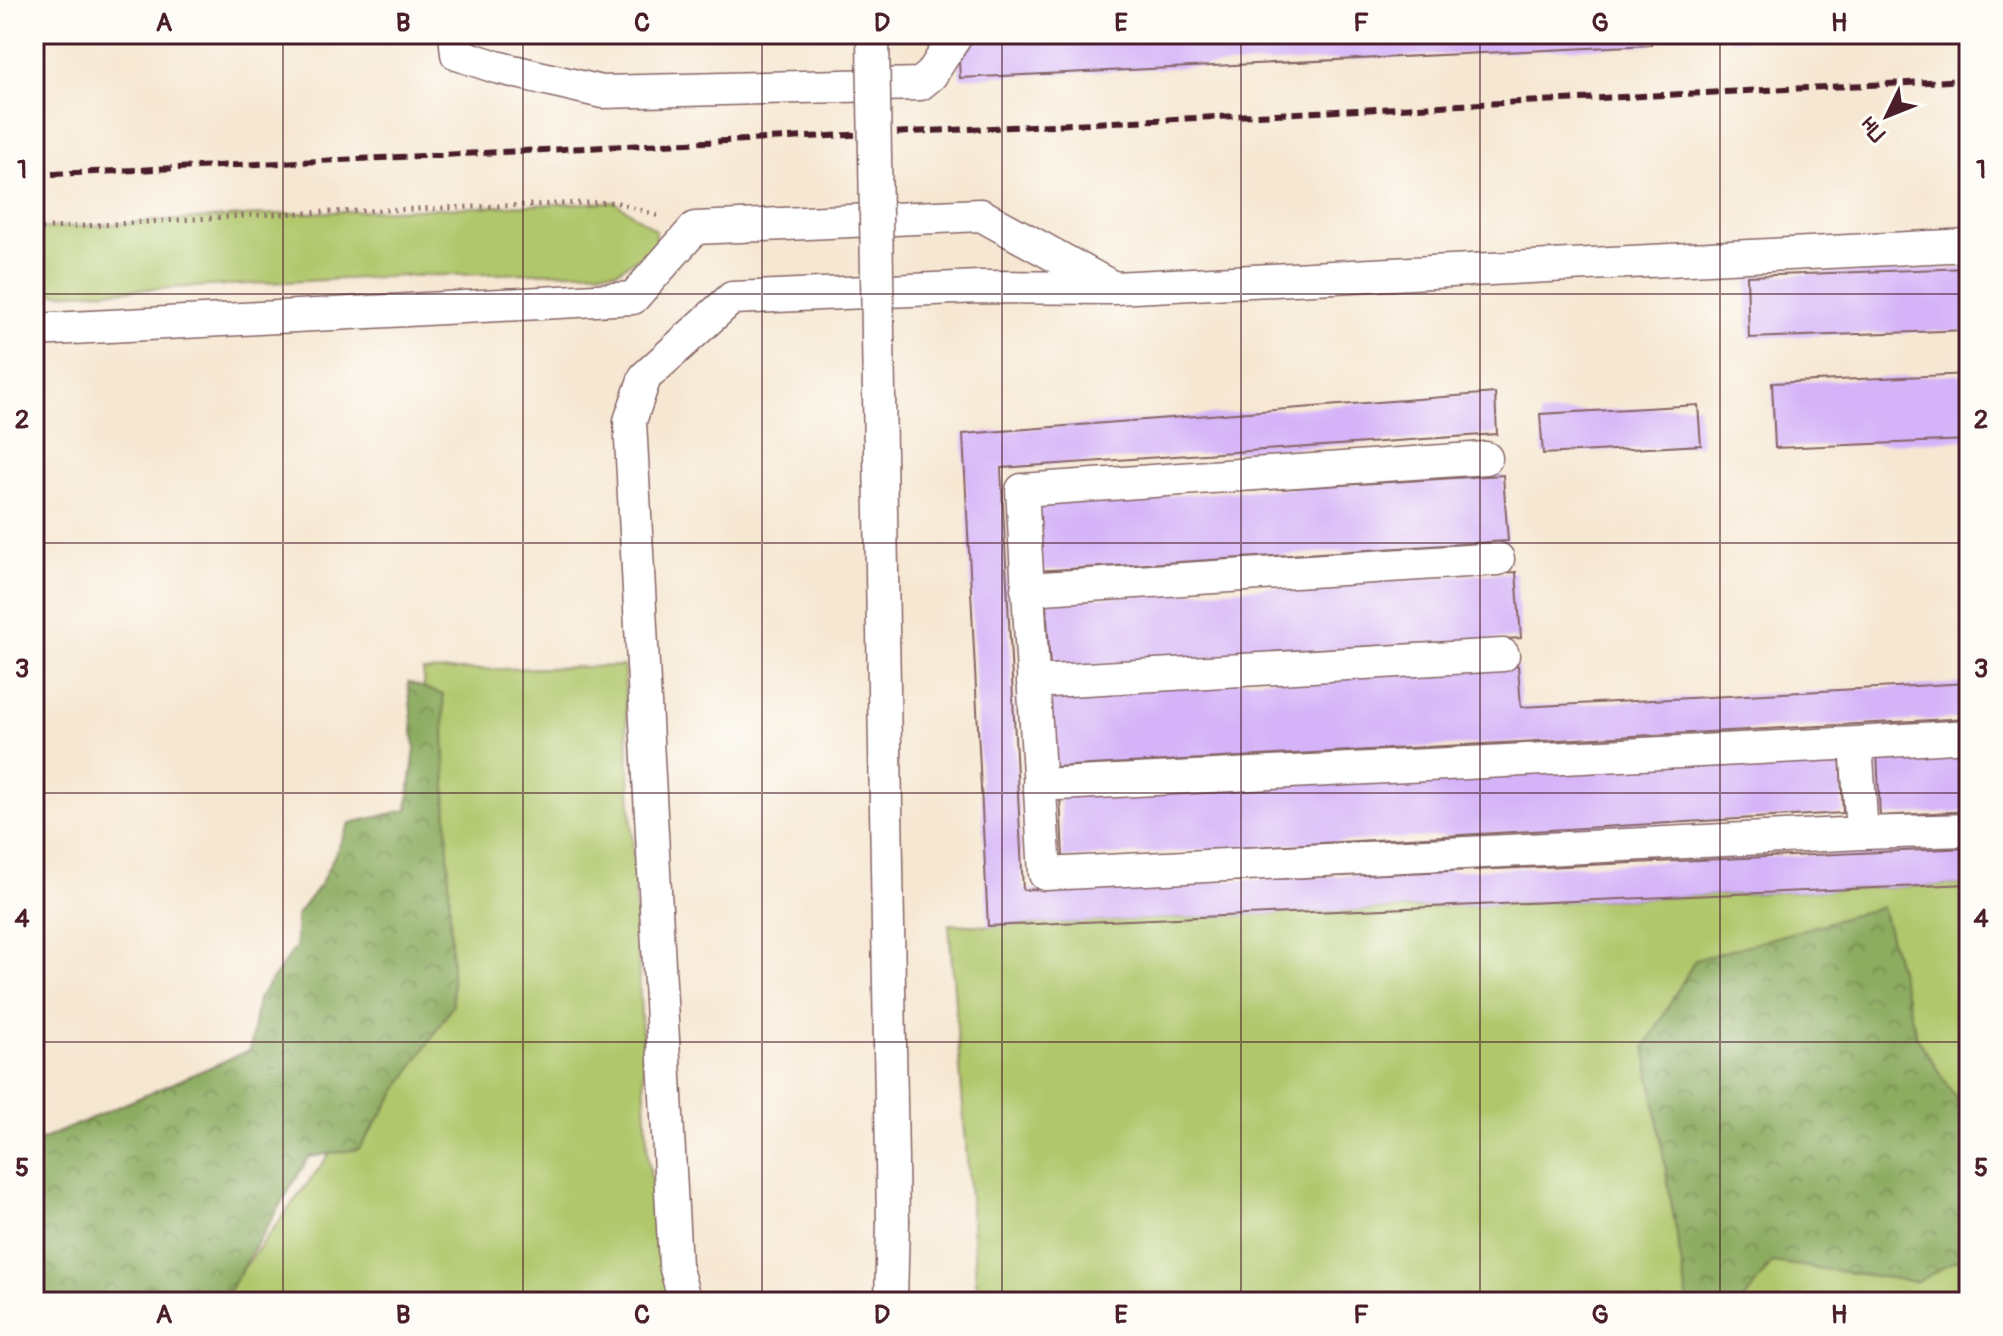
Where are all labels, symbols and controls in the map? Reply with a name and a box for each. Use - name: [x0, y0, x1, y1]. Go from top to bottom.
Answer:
- text: A: [156, 7, 173, 39]
- text: B: [396, 7, 410, 39]
- text: C: [634, 7, 650, 39]
- text: D: [874, 7, 890, 39]
- text: E: [1114, 7, 1128, 39]
- text: F: [1353, 7, 1369, 39]
- text: G: [1591, 7, 1609, 39]
- text: H: [1831, 7, 1847, 39]
- north arrow: [1847, 76, 1927, 156]
- text: Пн: [1855, 111, 1892, 147]
- text: 1: [17, 154, 27, 186]
- text: 1: [1976, 154, 1986, 186]
- text: 2: [15, 404, 29, 436]
- text: 2: [1974, 404, 1988, 436]
- text: 3: [15, 653, 29, 685]
- text: 3: [1974, 653, 1988, 685]
- text: 4: [14, 903, 30, 935]
- text: 4: [1973, 903, 1989, 935]
- text: 5: [15, 1152, 29, 1184]
- text: 5: [1974, 1152, 1988, 1184]
- text: A: [156, 1299, 173, 1331]
- text: B: [396, 1299, 410, 1331]
- text: C: [634, 1299, 650, 1331]
- text: D: [874, 1299, 890, 1331]
- text: E: [1114, 1299, 1128, 1331]
- text: F: [1353, 1299, 1369, 1331]
- text: G: [1591, 1299, 1609, 1331]
- text: H: [1831, 1299, 1847, 1331]

